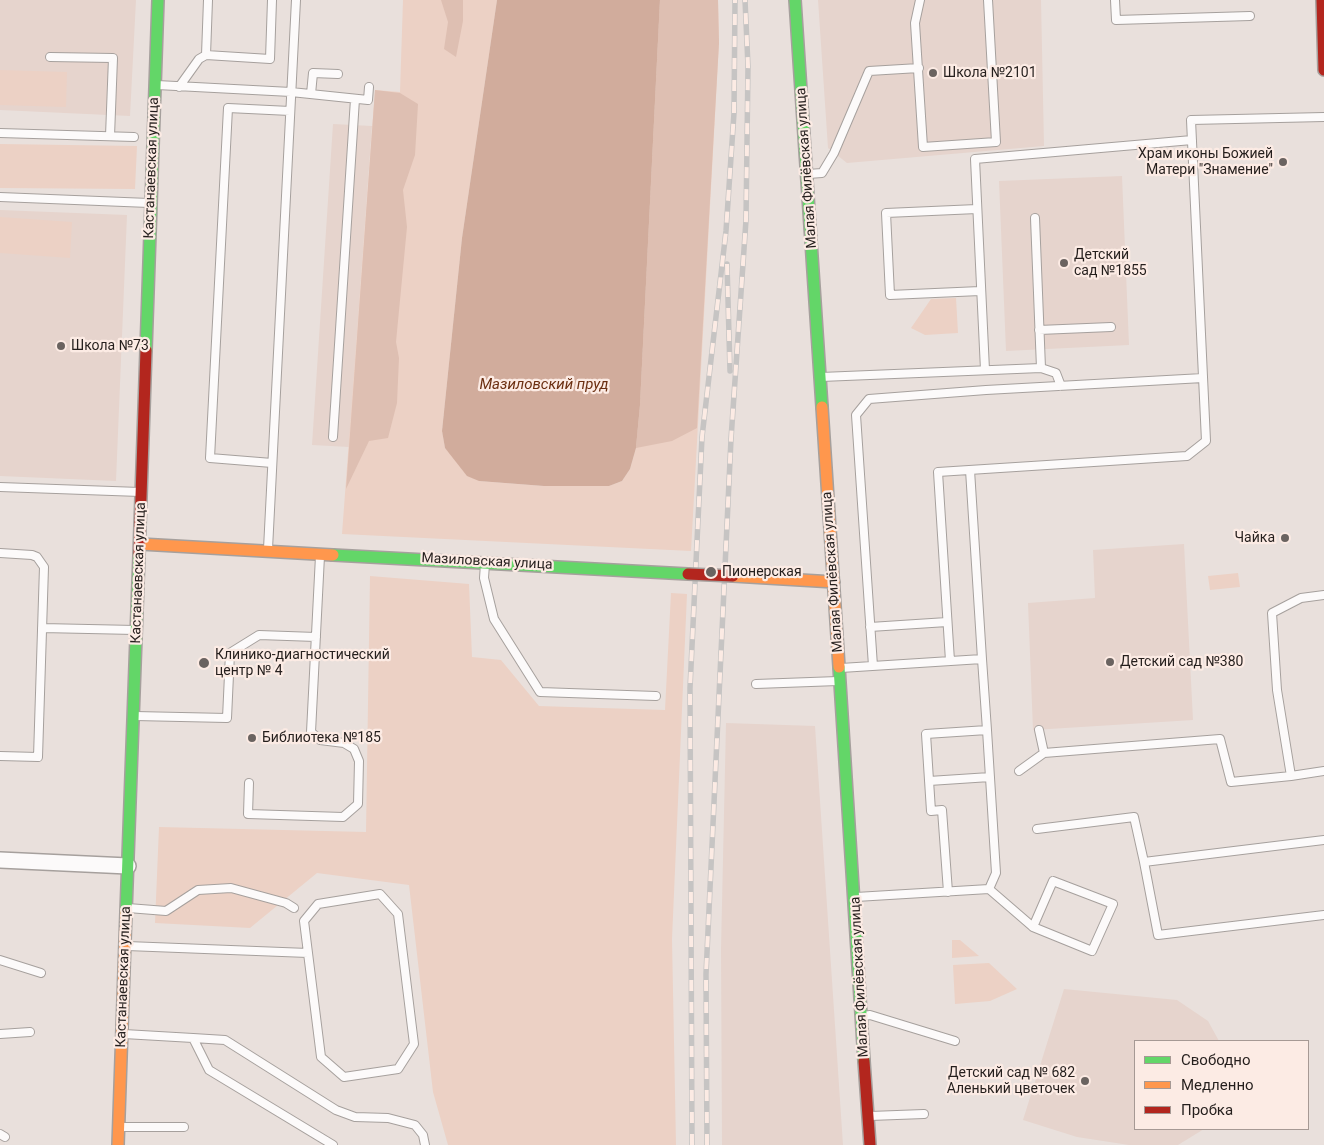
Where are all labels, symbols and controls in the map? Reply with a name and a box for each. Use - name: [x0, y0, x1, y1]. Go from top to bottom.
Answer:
- place label: Школа №2101: [943, 65, 1037, 81]
- marker: Школа №2101: [927, 67, 939, 79]
- street label: Малая Филёвская улица: [793, 87, 821, 249]
- street label: Кастанаевская улица: [141, 97, 163, 239]
- place label: Храм иконы Божией Матери "Знамение": [1138, 146, 1273, 178]
- marker: Храм иконы Божией Матери "Знамение": [1277, 156, 1289, 168]
- place label: Детский сад №1855: [1074, 247, 1147, 280]
- marker: Детский сад №1855: [1058, 257, 1070, 269]
- place label: Школа №73: [71, 338, 149, 354]
- marker: Школа №73: [55, 340, 67, 352]
- water label: Мазиловский пруд: [479, 376, 609, 394]
- street label: Малая Филёвская улица: [819, 491, 847, 653]
- street label: Кастанаевская улица: [128, 502, 150, 644]
- place label: Чайка: [1235, 530, 1275, 546]
- marker: Чайка: [1279, 532, 1291, 544]
- street label: Мазиловская улица: [421, 550, 553, 574]
- place label: Пионерская: [722, 564, 802, 580]
- marker: Пионерская: [704, 565, 718, 579]
- place label: Клинико-диагностический центр № 4: [215, 647, 390, 680]
- place label: Детский сад №380: [1120, 654, 1243, 670]
- marker: Клинико-диагностический центр № 4: [197, 656, 211, 670]
- marker: Детский сад №380: [1104, 656, 1116, 668]
- place label: Библиотека №185: [262, 730, 381, 746]
- marker: Библиотека №185: [246, 732, 258, 744]
- street label: Малая Филёвская улица: [847, 896, 873, 1058]
- street label: Кастанаевская улица: [113, 906, 135, 1048]
- legend: [1134, 1040, 1309, 1130]
- text: Свободно: [1181, 1051, 1250, 1069]
- place label: Детский сад № 682 Аленький цветочек: [947, 1065, 1075, 1098]
- marker: Детский сад № 682 Аленький цветочек: [1079, 1075, 1091, 1087]
- text: Медленно: [1181, 1076, 1254, 1094]
- text: Пробка: [1181, 1101, 1233, 1119]

